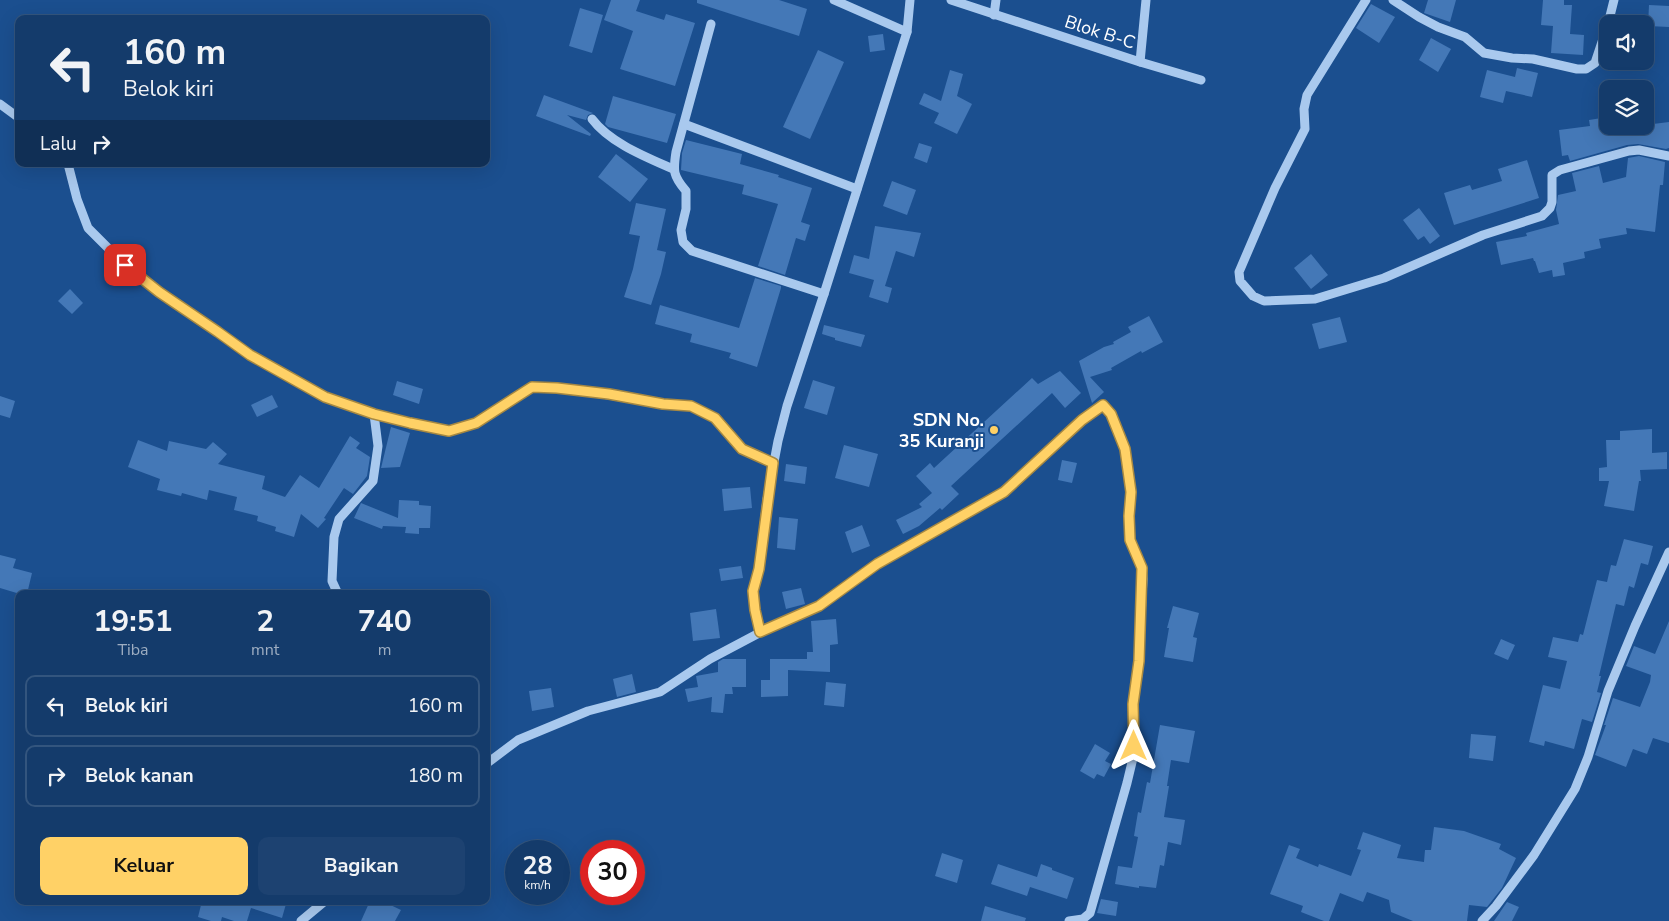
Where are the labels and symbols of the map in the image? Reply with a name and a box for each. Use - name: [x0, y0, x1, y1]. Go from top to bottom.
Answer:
- street label: Blok B-C: [1062, 9, 1138, 55]
- pin: [104, 244, 146, 286]
- place label: SDN No. 35 Kuranji: [899, 408, 984, 453]
- marker: SDN No. 35 Kuranji: [988, 424, 1000, 436]
- position arrow: [1107, 719, 1159, 771]
- speed limit sign: 30: [580, 840, 645, 905]

